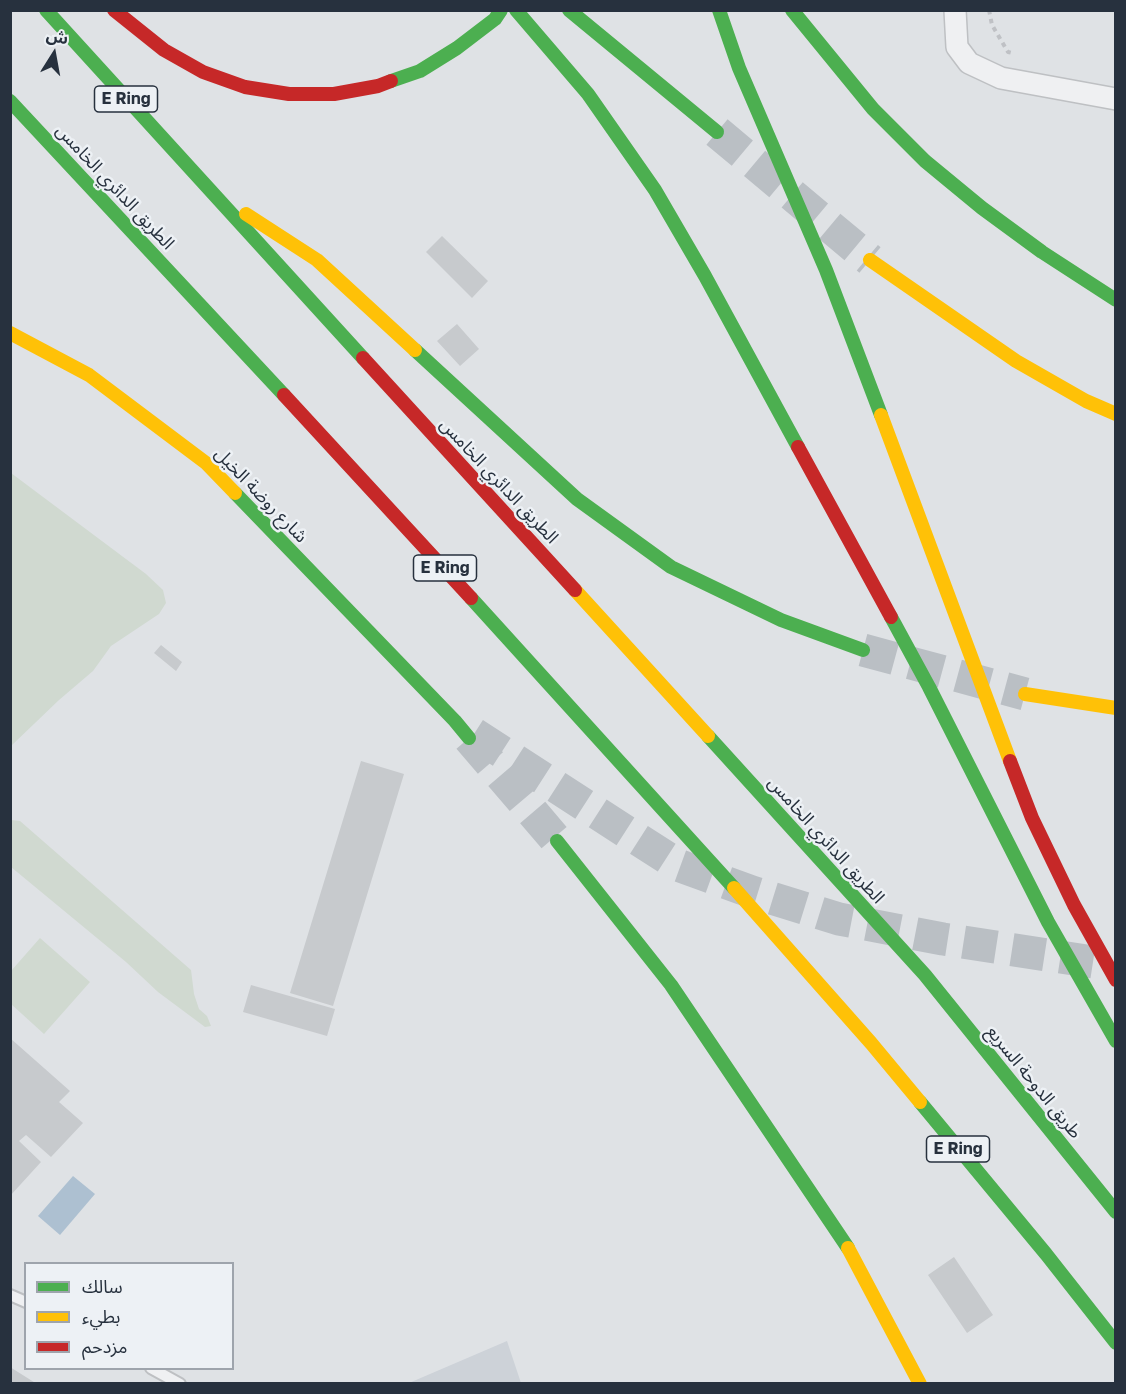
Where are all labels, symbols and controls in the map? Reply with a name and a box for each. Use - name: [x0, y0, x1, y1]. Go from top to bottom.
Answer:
- north arrow: [24, 24, 84, 84]
- text: ش: [45, 24, 70, 48]
- road number: E Ring: [94, 86, 158, 112]
- street label: الطريق الدائري الخامس: [51, 120, 179, 254]
- street label: الطريق الدائري الخامس: [435, 414, 563, 548]
- street label: شارع روضة الخيل: [210, 443, 312, 547]
- road number: E Ring: [414, 555, 476, 581]
- street label: الطريق الدائري الخامس: [763, 772, 889, 908]
- street label: طريق الدوحة السريع: [982, 1021, 1086, 1143]
- road number: E Ring: [926, 1136, 990, 1162]
- legend: [24, 1262, 234, 1370]
- text: سالك: [82, 1275, 123, 1297]
- text: بطيء: [82, 1305, 120, 1327]
- text: مزدحم: [82, 1335, 127, 1357]

